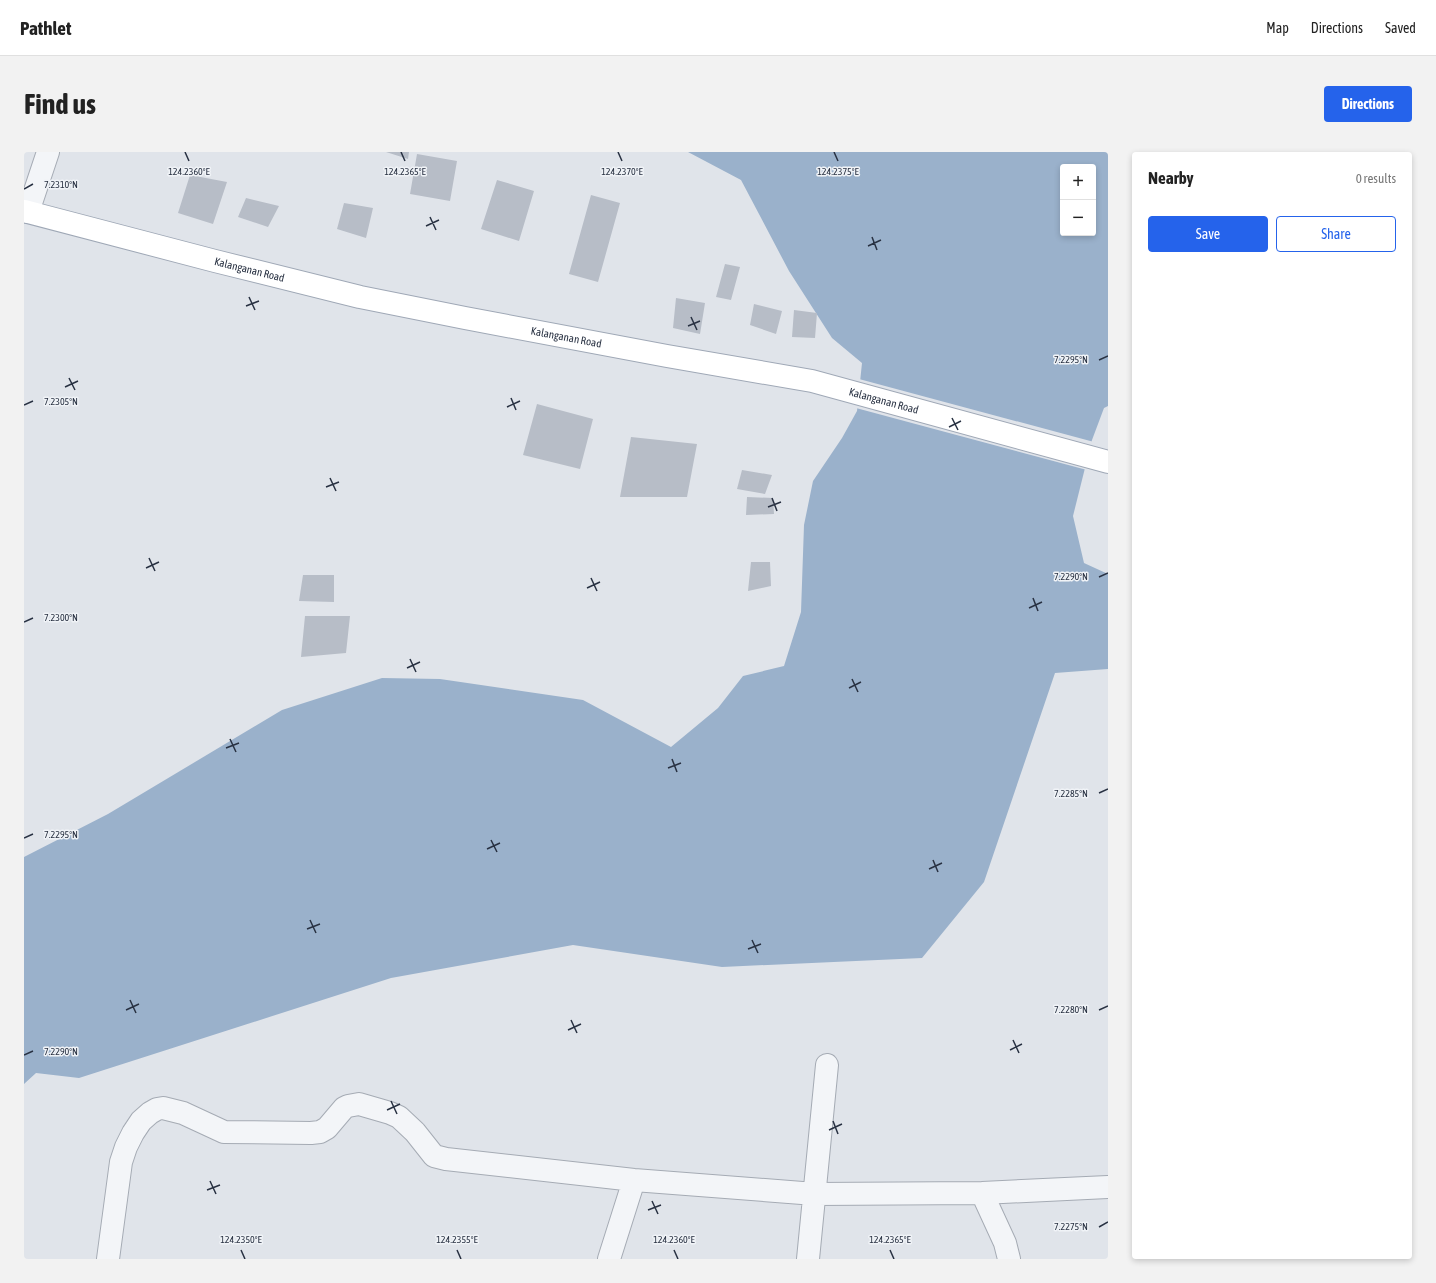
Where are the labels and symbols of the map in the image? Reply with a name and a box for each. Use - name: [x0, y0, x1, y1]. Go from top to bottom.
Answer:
- text: 124.2360°E: [168, 166, 211, 177]
- text: 124.2365°E: [384, 166, 427, 177]
- text: 124.2370°E: [601, 166, 644, 177]
- text: 124.2375°E: [817, 166, 860, 177]
- text: 7.2310°N: [44, 179, 78, 190]
- street label: Kalanganan Road: [213, 255, 286, 284]
- street label: Kalanganan Road: [530, 325, 603, 350]
- text: 7.2295°N: [1054, 354, 1088, 365]
- street label: Kalanganan Road: [848, 385, 920, 416]
- text: 7.2305°N: [44, 396, 78, 407]
- text: 7.2290°N: [1054, 571, 1088, 582]
- text: 7.2300°N: [44, 612, 78, 623]
- text: 7.2285°N: [1054, 788, 1088, 799]
- text: 7.2295°N: [44, 829, 78, 840]
- text: 7.2280°N: [1054, 1004, 1088, 1015]
- text: 7.2290°N: [44, 1046, 78, 1057]
- text: 7.2275°N: [1054, 1221, 1088, 1232]
- text: 124.2350°E: [220, 1234, 263, 1245]
- text: 124.2355°E: [436, 1234, 479, 1245]
- text: 124.2360°E: [653, 1234, 696, 1245]
- text: 124.2365°E: [869, 1234, 912, 1245]

